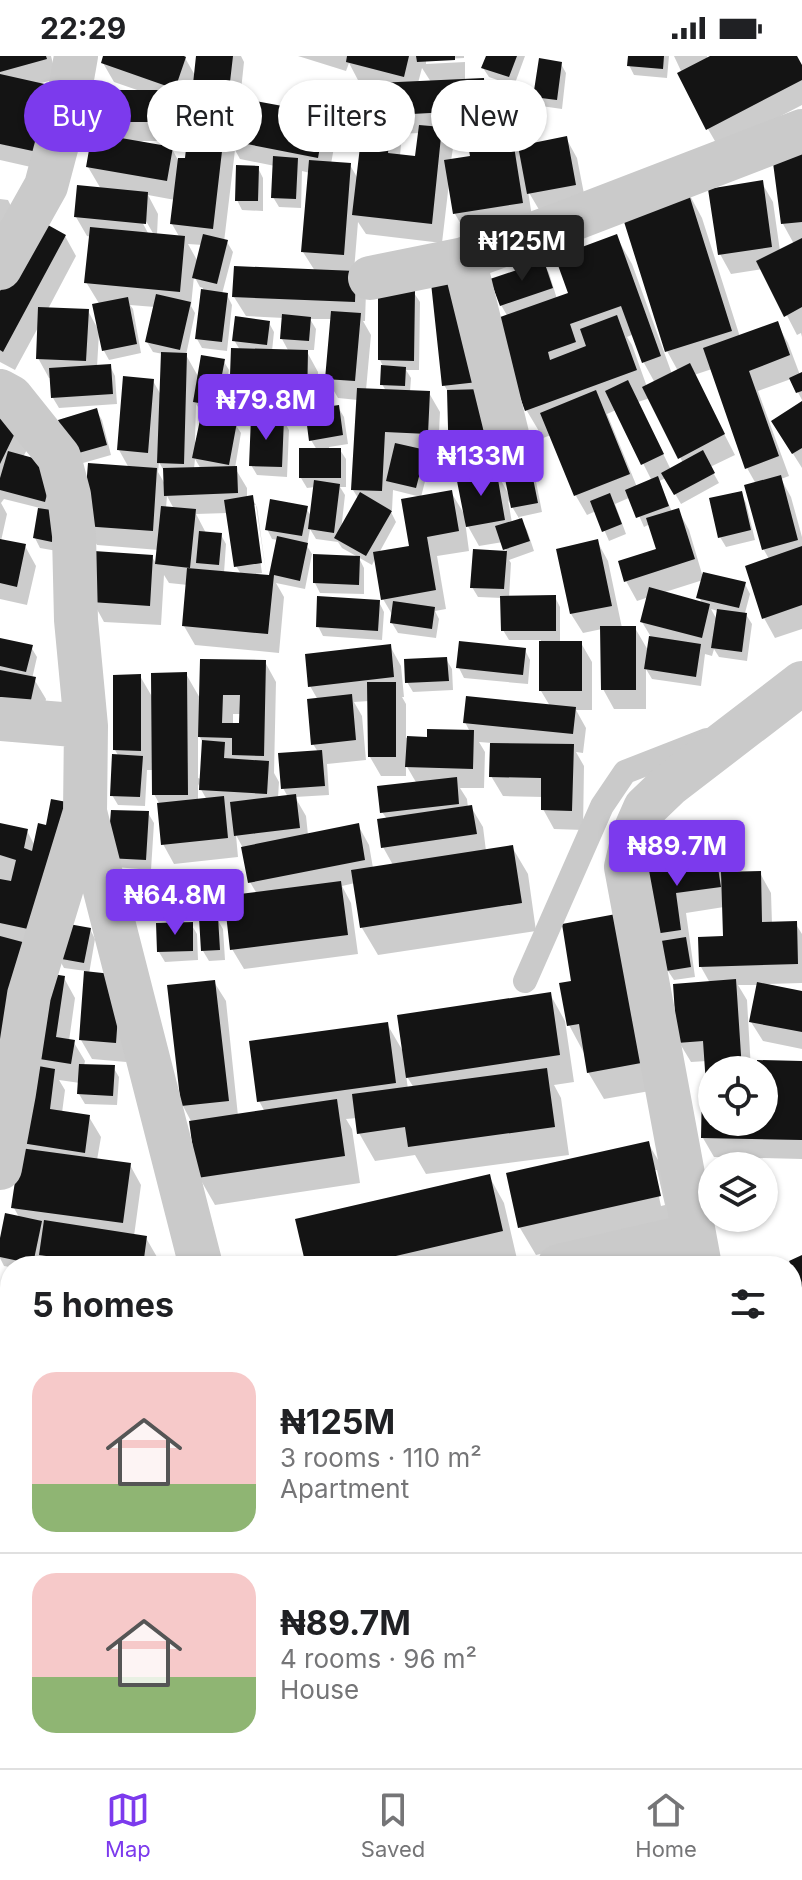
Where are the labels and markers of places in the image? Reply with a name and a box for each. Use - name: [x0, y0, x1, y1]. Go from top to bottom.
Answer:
- pin: ₦125M: [466, 215, 578, 283]
- pin: ₦79.8M: [201, 374, 331, 442]
- pin: ₦133M: [425, 430, 537, 498]
- pin: ₦89.7M: [612, 820, 742, 888]
- pin: ₦64.8M: [110, 869, 240, 937]

